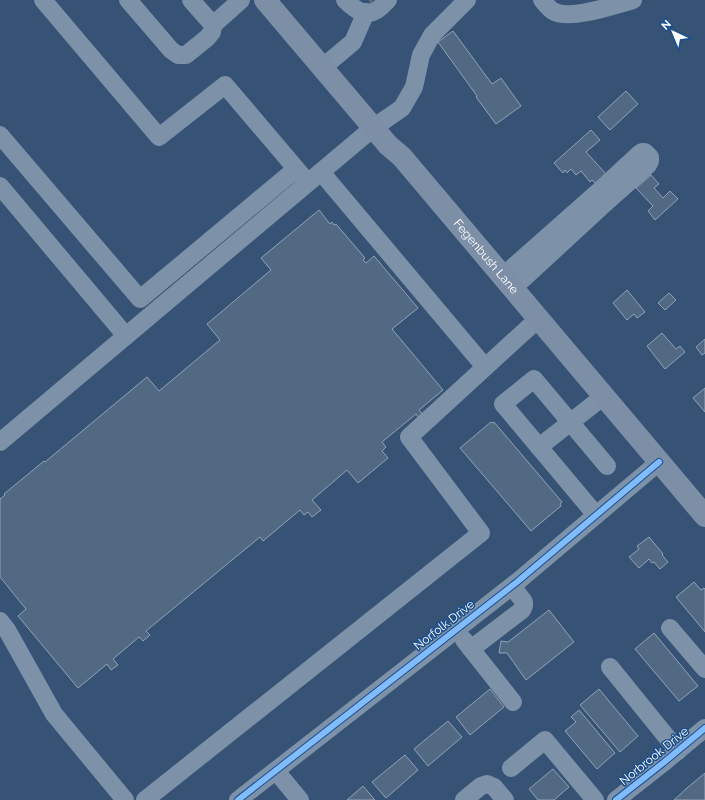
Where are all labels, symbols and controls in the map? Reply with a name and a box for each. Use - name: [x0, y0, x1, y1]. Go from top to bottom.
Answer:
- north arrow: [653, 12, 693, 52]
- text: N: [659, 18, 674, 33]
- street label: Fegenbush Lane: [451, 217, 522, 297]
- street label: Norfolk Drive: [411, 597, 477, 653]
- street label: Norbrook Drive: [617, 724, 691, 788]

